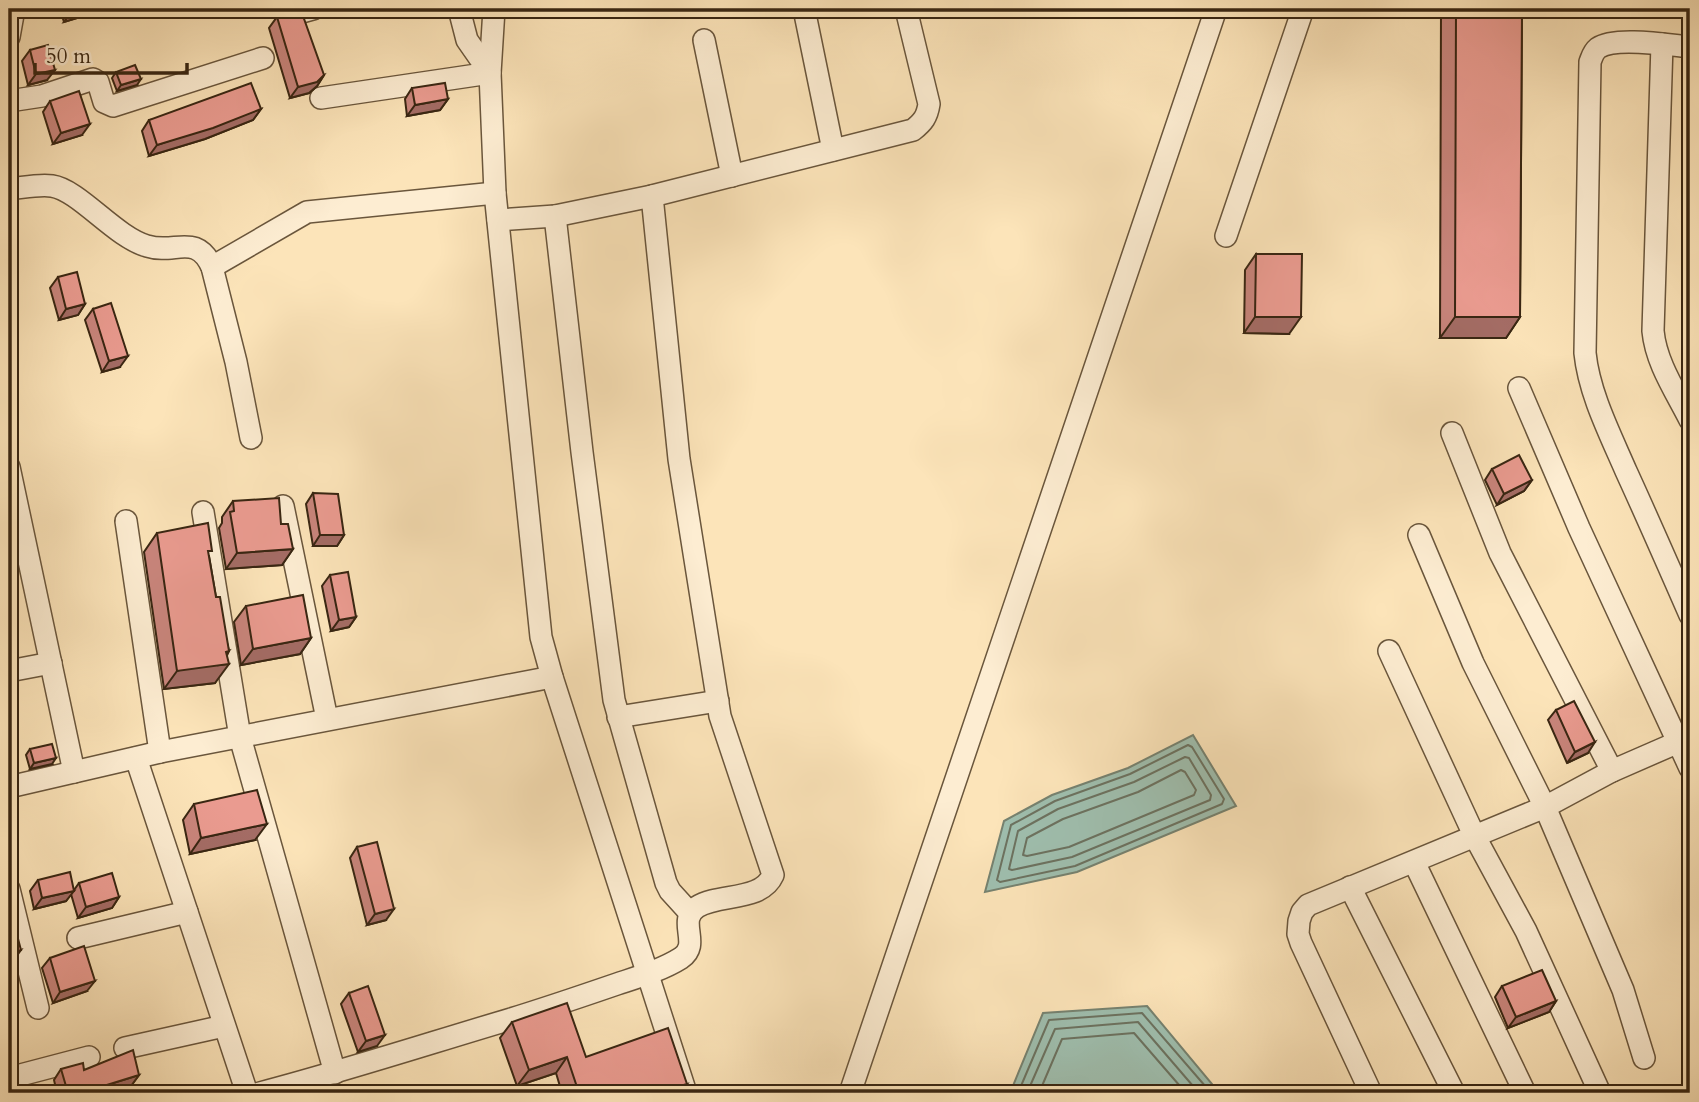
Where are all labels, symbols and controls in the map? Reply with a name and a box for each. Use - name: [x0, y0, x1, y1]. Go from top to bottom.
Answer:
- scale bar: [35, 32, 187, 76]
- text: 50 m: [46, 42, 91, 71]

